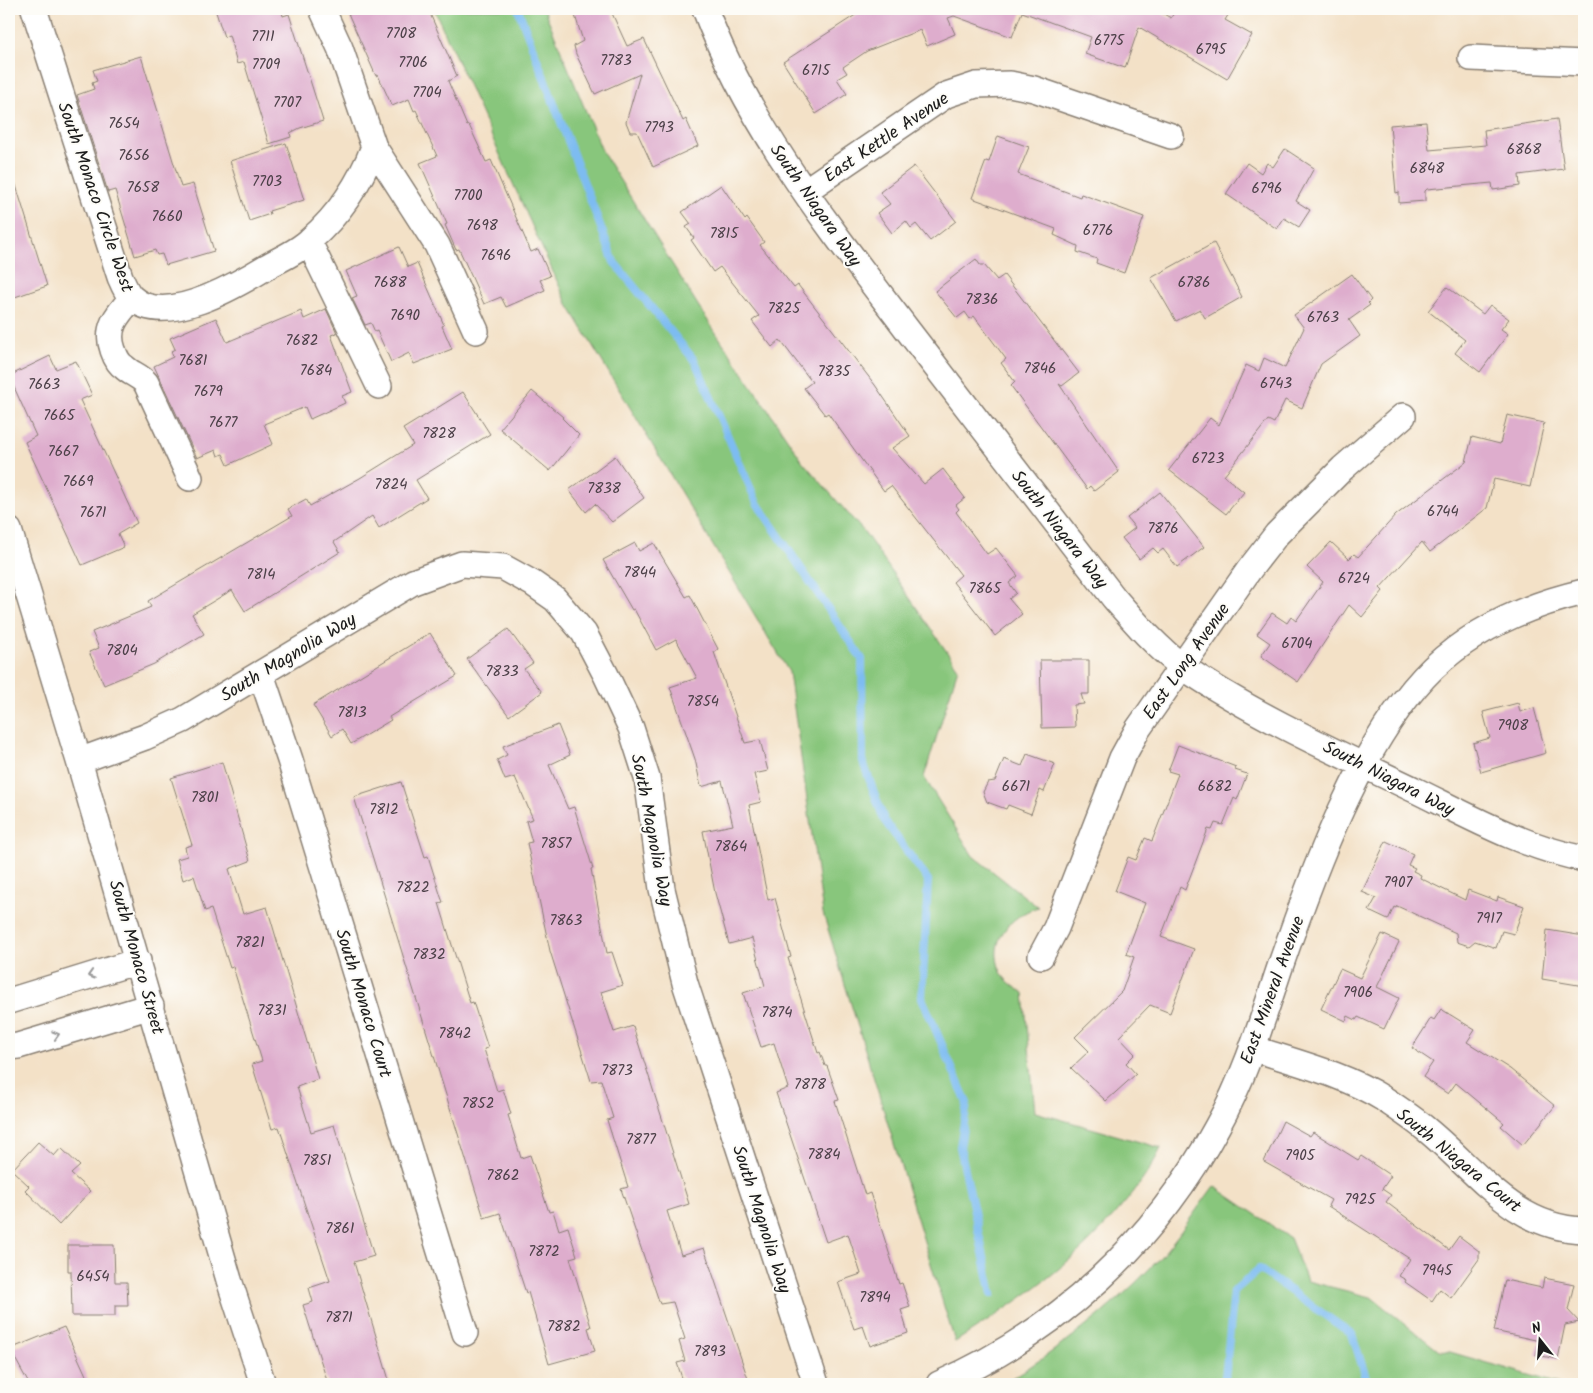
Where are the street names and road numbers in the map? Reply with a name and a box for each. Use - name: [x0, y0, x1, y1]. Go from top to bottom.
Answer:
- street label: East Kettle Avenue: [818, 85, 956, 191]
- street label: South Monaco Circle West: [48, 98, 141, 298]
- street label: South Niagara Way: [761, 138, 868, 274]
- street label: South Niagara Way: [1003, 464, 1115, 596]
- street label: East Long Avenue: [1136, 597, 1238, 726]
- street label: South Magnolia Way: [215, 606, 363, 710]
- street label: South Niagara Way: [1317, 734, 1460, 825]
- street label: South Magnolia Way: [622, 752, 680, 909]
- street label: South Monaco Street: [100, 877, 172, 1039]
- street label: East Mineral Avenue: [1233, 912, 1314, 1069]
- street label: South Monaco Court: [326, 925, 399, 1083]
- street label: South Niagara Court: [1389, 1101, 1528, 1222]
- street label: South Magnolia Way: [723, 1142, 798, 1298]

